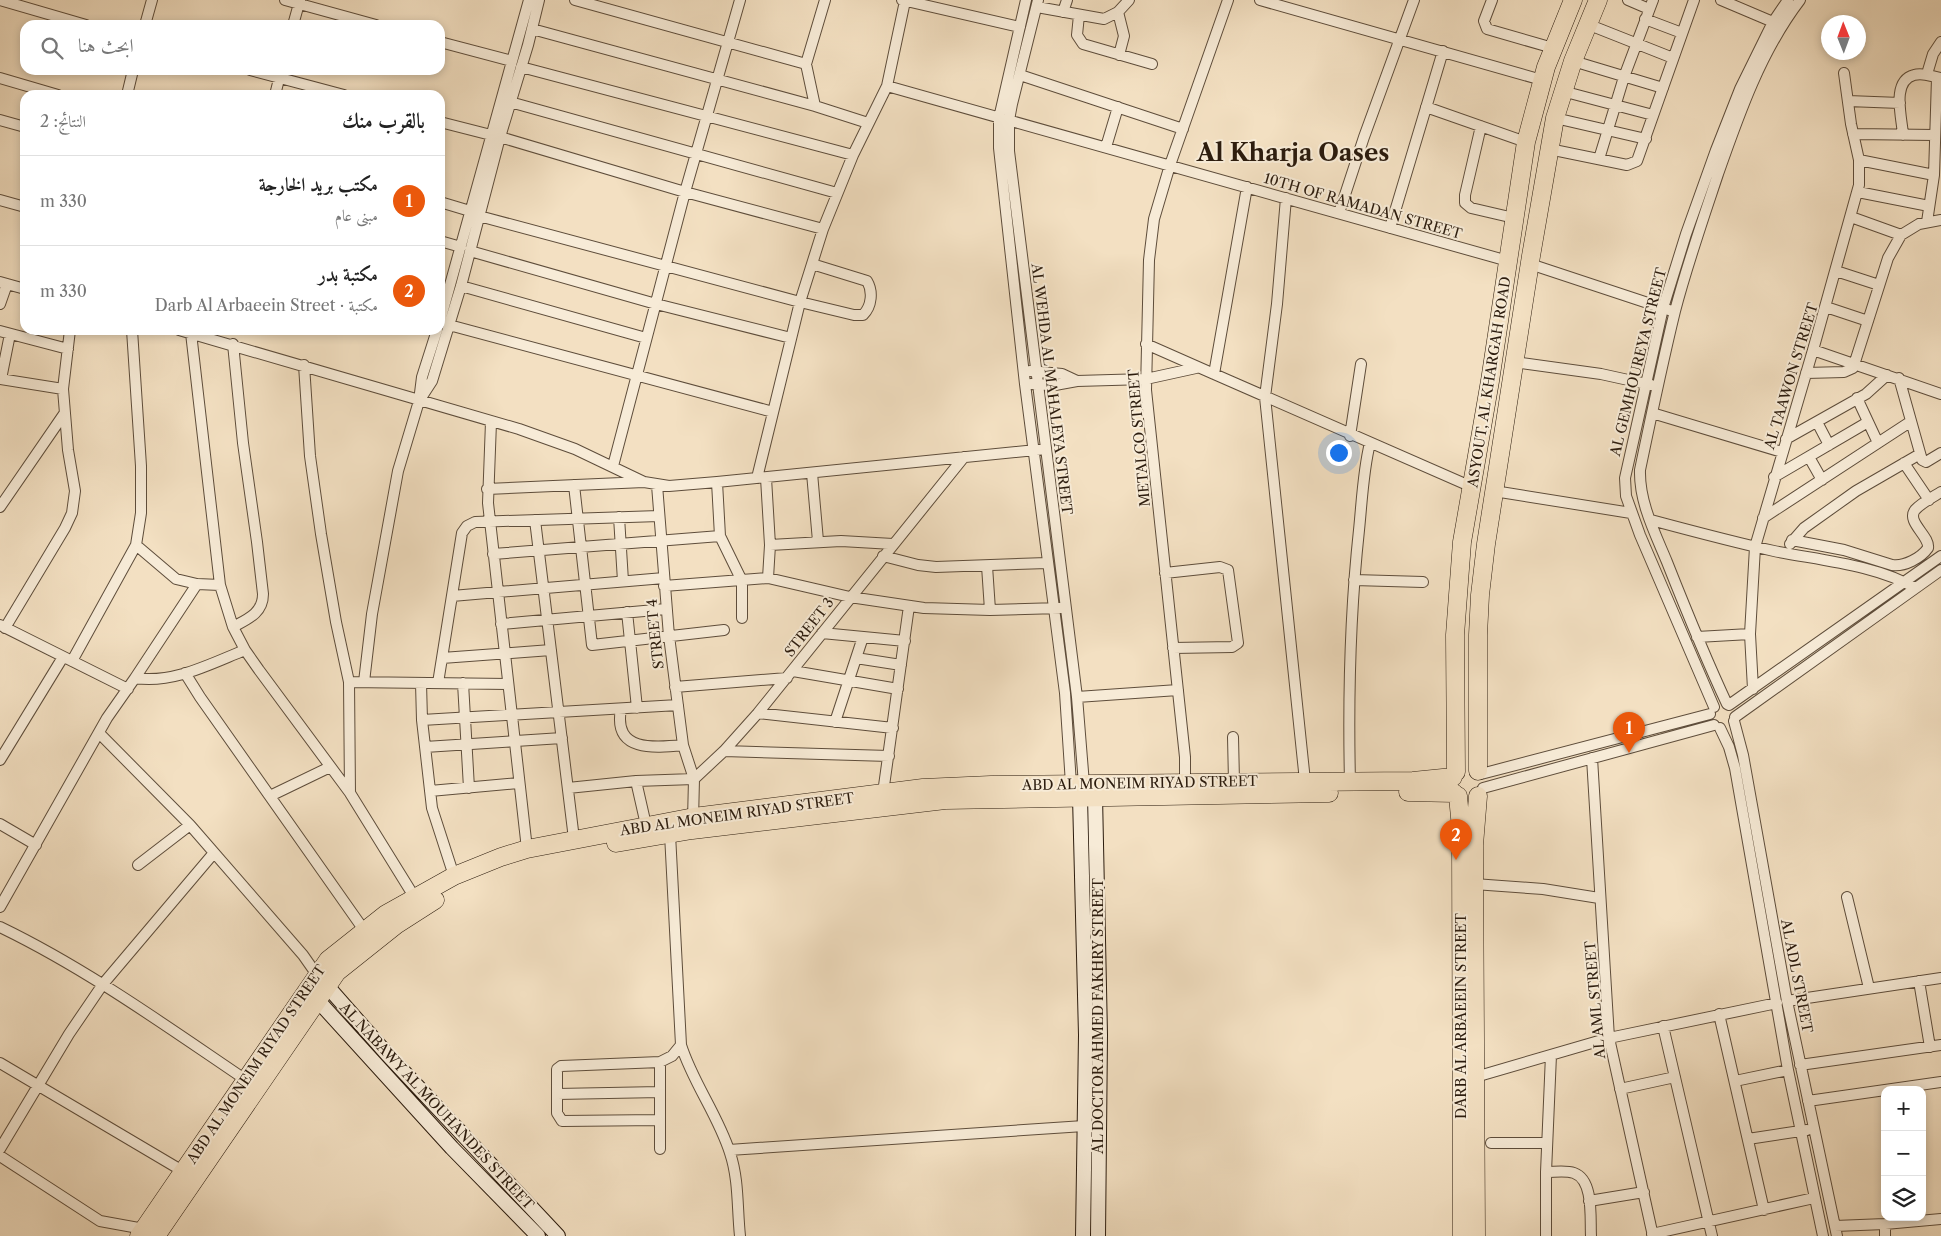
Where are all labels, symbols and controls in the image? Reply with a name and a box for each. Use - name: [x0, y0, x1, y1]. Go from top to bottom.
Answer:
- north arrow: [1821, 15, 1866, 60]
- search box: [20, 20, 445, 75]
- icon: search: [38, 34, 66, 62]
- text: ابحث هنا: [78, 34, 134, 57]
- text: بالقرب منك: [342, 108, 425, 133]
- text: النتائج: 2: [40, 111, 86, 131]
- district label: Al Kharja Oases: [1196, 138, 1389, 167]
- street label: 10TH OF RAMADAN STREET: [1262, 169, 1465, 243]
- text: مكتب بريد الخارجة: [259, 173, 378, 196]
- text: 330 m: [40, 191, 87, 211]
- text: 1: [405, 191, 413, 211]
- text: مبنى عام: [335, 205, 378, 225]
- street label: AL WEHDA AL MAHALEYA STREET: [1028, 261, 1076, 516]
- text: مكتبة بدر: [318, 263, 378, 286]
- street label: AL GEMHOUREYA STREET: [1606, 266, 1670, 459]
- street label: ASYOUT, AL KHARGAH ROAD: [1463, 275, 1515, 490]
- text: 330 m: [40, 281, 87, 301]
- text: 2: [404, 281, 414, 301]
- text: مكتبة · Darb Al Arbaeein Street: [155, 295, 378, 315]
- street label: AL TAAWON STREET: [1760, 300, 1822, 452]
- street label: METALCO STREET: [1124, 368, 1154, 507]
- your location: [1326, 440, 1352, 466]
- street label: STREET 3: [780, 594, 838, 660]
- street label: STREET 4: [642, 598, 668, 670]
- pin: 1: [1613, 712, 1645, 753]
- street label: ABD AL MONEIM RIYAD STREET: [1021, 772, 1259, 794]
- street label: ABD AL MONEIM RIYAD STREET: [618, 789, 856, 839]
- pin: 2: [1440, 819, 1472, 860]
- street label: AL DOCTOR AHMED FAKHRY STREET: [1089, 878, 1107, 1155]
- street label: DARB AL ARBAEEIN STREET: [1452, 912, 1470, 1119]
- street label: AL ADL STREET: [1777, 917, 1817, 1035]
- street label: AL AML STREET: [1581, 940, 1609, 1061]
- street label: ABD AL MONEIM RIYAD STREET: [182, 961, 330, 1168]
- street label: AL NABAWY AL MOUHANDES STREET: [335, 998, 538, 1214]
- map controls: [1881, 1086, 1926, 1221]
- button: +: [1881, 1086, 1926, 1131]
- button: −: [1881, 1131, 1926, 1176]
- button: layers: [1881, 1176, 1926, 1221]

